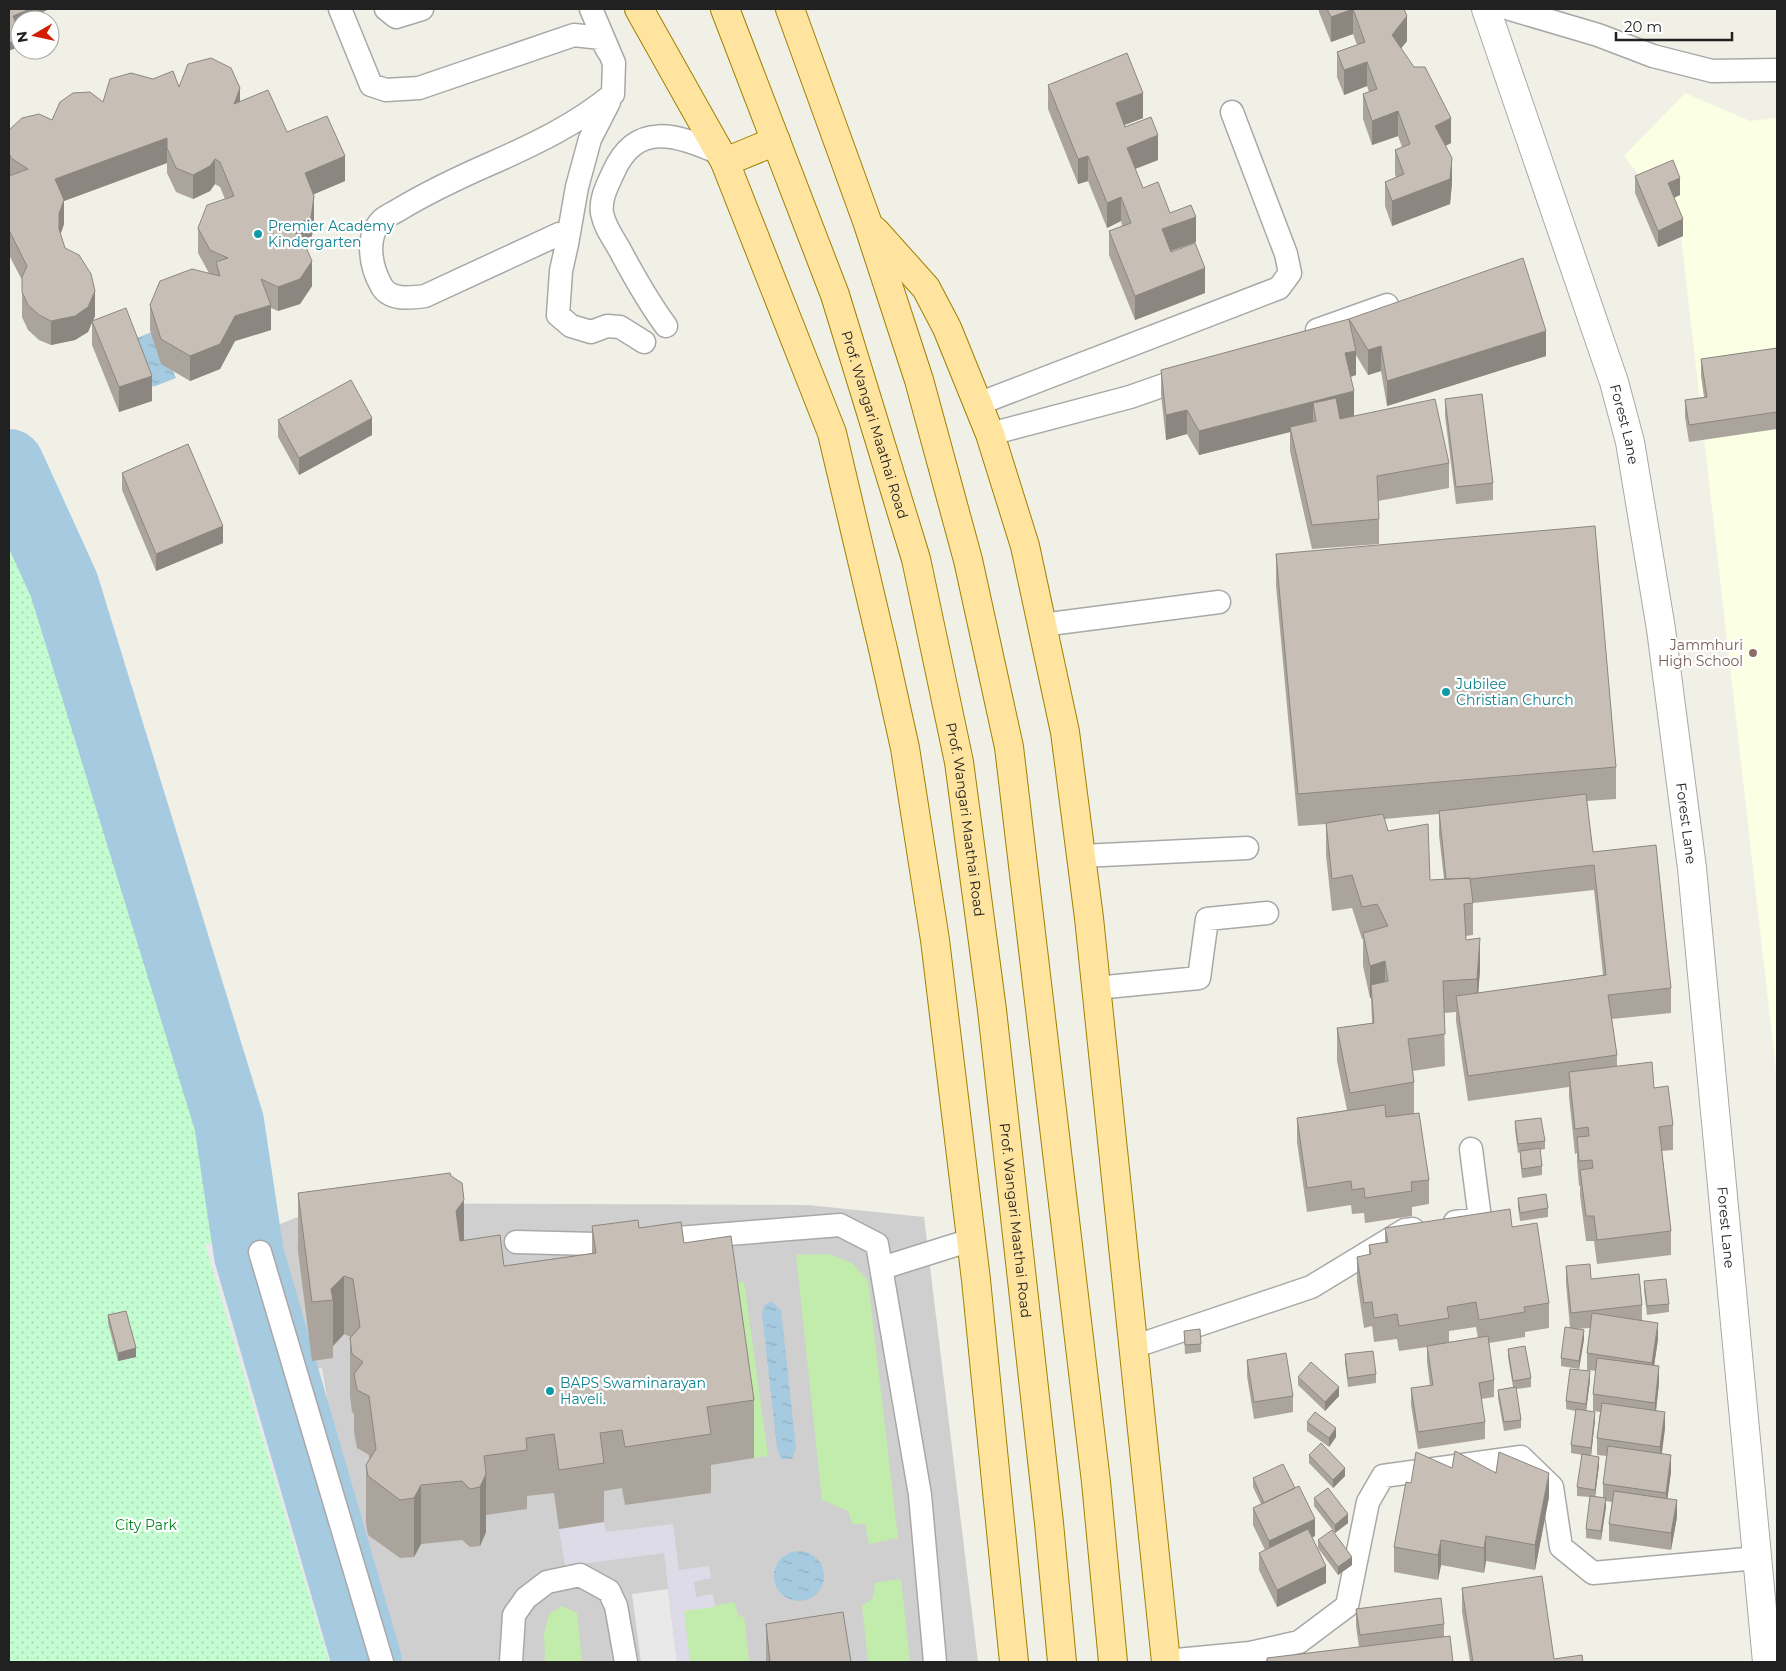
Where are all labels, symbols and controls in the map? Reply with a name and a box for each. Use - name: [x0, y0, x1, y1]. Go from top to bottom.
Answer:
- north arrow: [10, 10, 60, 60]
- scale bar: [1616, 10, 1732, 42]
- text: 20 m: [1624, 17, 1662, 36]
- text: N: [12, 30, 32, 44]
- place label: Premier Academy Kindergarten: [268, 217, 395, 251]
- marker: Premier Academy Kindergarten: [252, 228, 264, 240]
- street label: Prof. Wangari Maathai Road: [837, 328, 912, 521]
- street label: Forest Lane: [1606, 382, 1643, 466]
- place label: Jammhuri High School: [1658, 636, 1743, 670]
- marker: Jammhuri High School: [1747, 647, 1759, 659]
- place label: Jubilee Christian Church: [1455, 675, 1574, 709]
- marker: Jubilee Christian Church: [1440, 686, 1452, 698]
- street label: Prof. Wangari Maathai Road: [942, 721, 988, 918]
- street label: Forest Lane: [1672, 782, 1700, 865]
- street label: Prof. Wangari Maathai Road: [996, 1122, 1035, 1319]
- street label: Forest Lane: [1713, 1186, 1739, 1269]
- place label: BAPS Swaminarayan Haveli.: [560, 1374, 706, 1408]
- marker: BAPS Swaminarayan Haveli.: [544, 1385, 556, 1397]
- park label: City Park: [115, 1516, 178, 1534]

